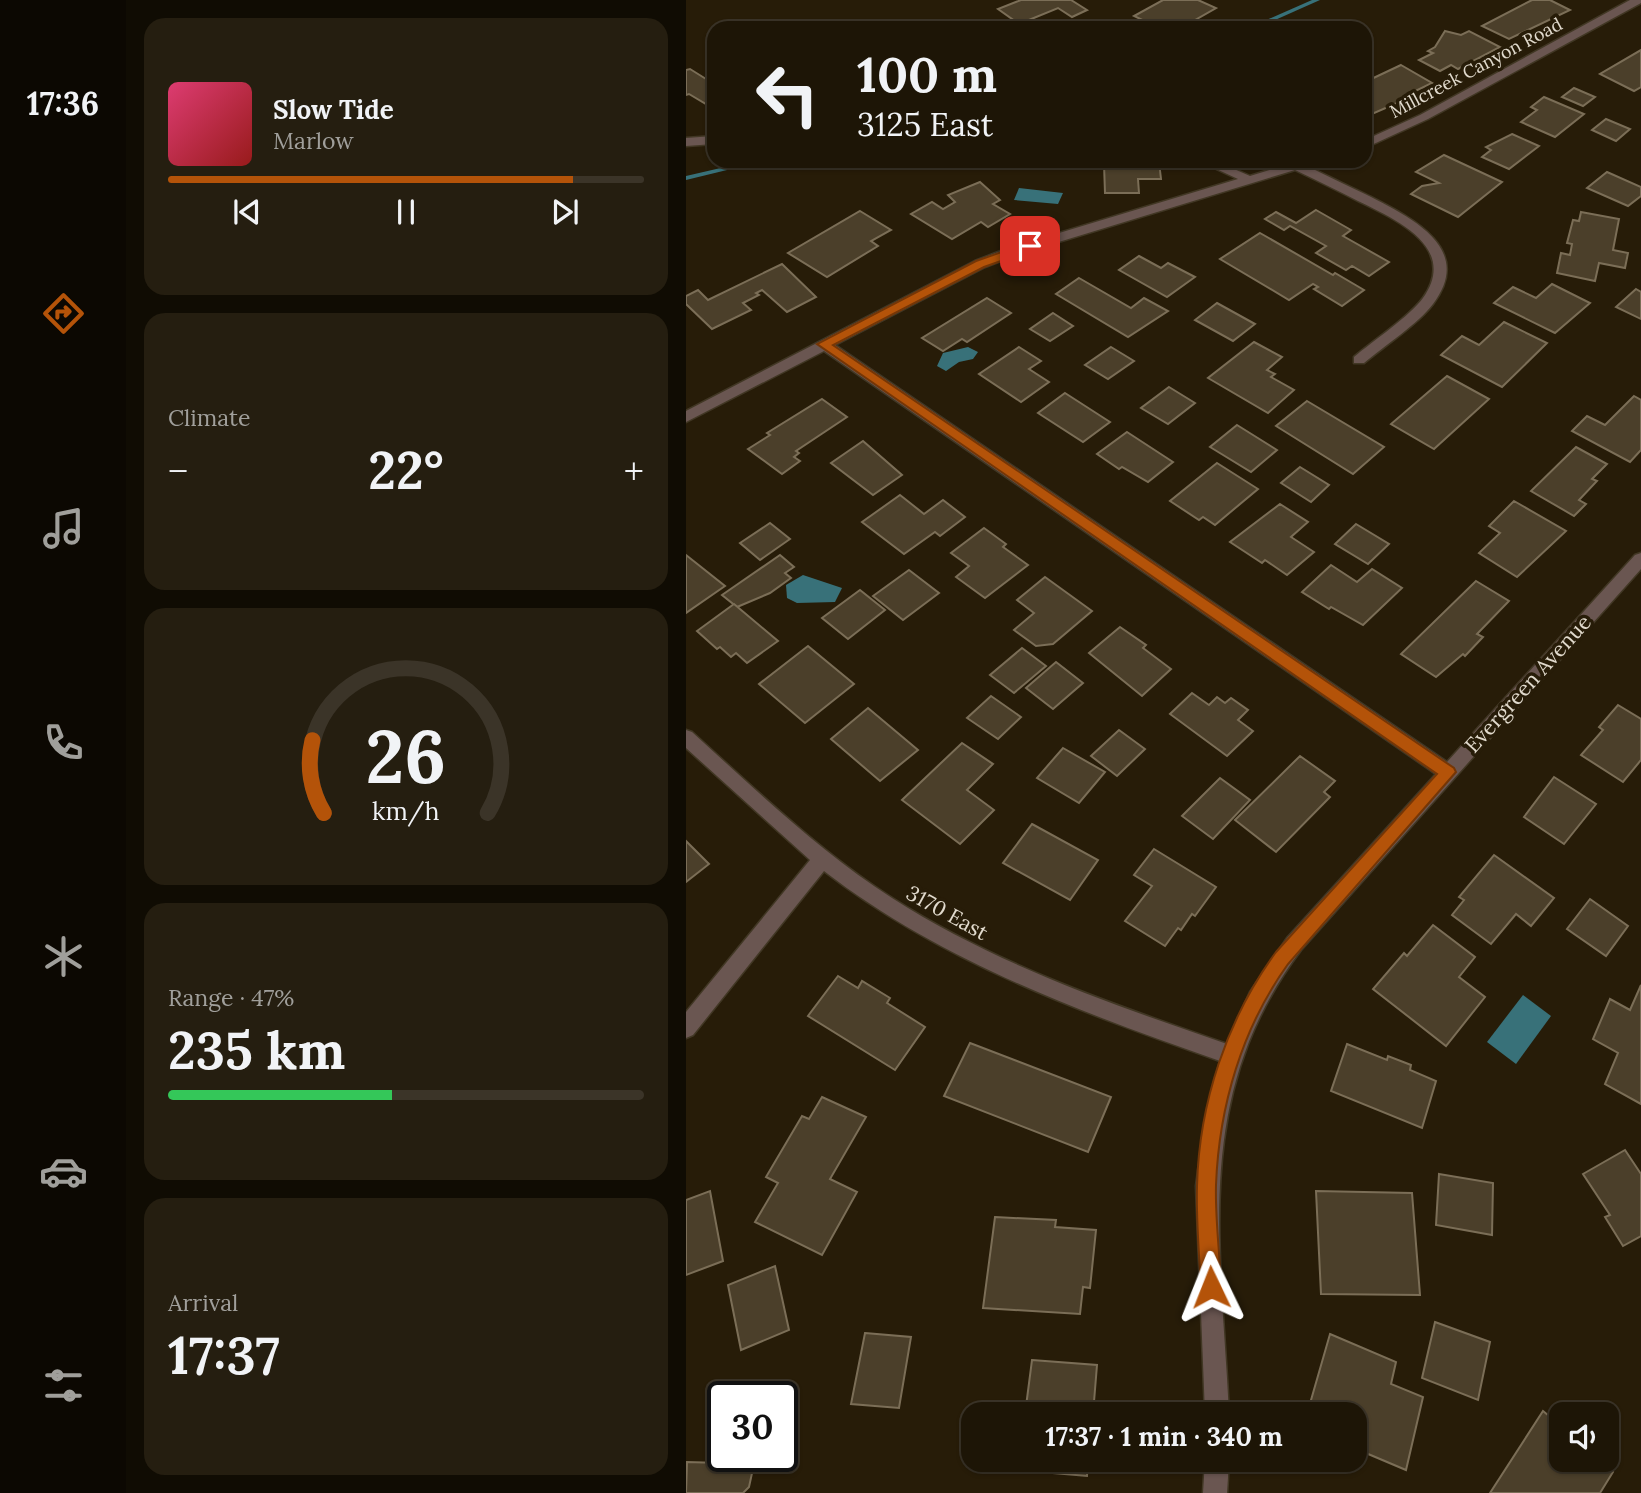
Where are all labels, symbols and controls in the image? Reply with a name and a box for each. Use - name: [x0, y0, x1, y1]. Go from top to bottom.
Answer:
- street label: Millcreek Canyon Road: [1385, 12, 1566, 123]
- text: 100 m: [857, 43, 997, 105]
- icon: left: [742, 49, 833, 140]
- text: 17:36: [27, 83, 99, 124]
- text: Slow Tide: [273, 93, 394, 126]
- text: 3125 East: [857, 104, 993, 145]
- text: Marlow: [273, 126, 354, 155]
- icon: previous: [228, 193, 266, 231]
- icon: pause: [387, 193, 425, 231]
- icon: next: [546, 193, 584, 231]
- pin: [1000, 216, 1060, 276]
- icon: arrive: [1011, 227, 1049, 265]
- icon: directions: [39, 289, 88, 338]
- text: Climate: [168, 403, 250, 432]
- text: 22°: [368, 437, 444, 503]
- text: −: [168, 447, 188, 495]
- text: +: [624, 447, 644, 495]
- icon: music: [39, 504, 88, 553]
- street label: Evergreen Avenue: [1459, 609, 1597, 758]
- text: 26: [366, 710, 446, 803]
- icon: phone: [39, 718, 88, 767]
- text: km/h: [372, 794, 440, 826]
- street label: 3170 East: [902, 879, 994, 946]
- icon: climate: [39, 932, 88, 981]
- text: Range · 47%: [168, 983, 294, 1012]
- text: 235 km: [168, 1017, 345, 1083]
- icon: car: [39, 1147, 88, 1196]
- position arrow: [1174, 1250, 1248, 1324]
- text: Arrival: [168, 1288, 238, 1317]
- text: 17:37: [168, 1322, 280, 1388]
- icon: filters: [39, 1361, 88, 1410]
- speed limit sign: 30: [707, 1381, 798, 1472]
- map controls: [1549, 1402, 1619, 1472]
- button: sound: [1549, 1402, 1619, 1472]
- text: 17:37 · 1 min · 340 m: [1045, 1420, 1283, 1453]

